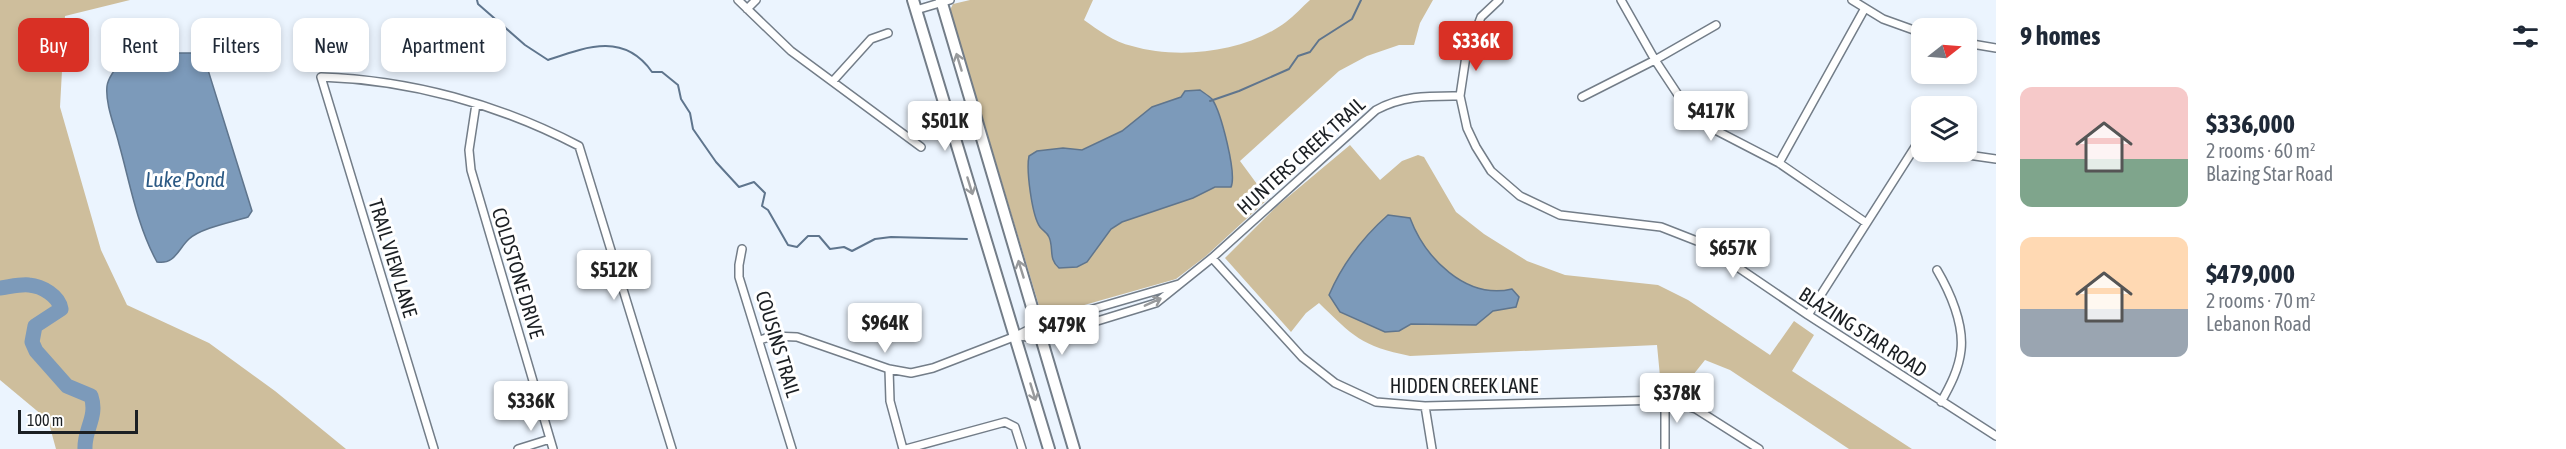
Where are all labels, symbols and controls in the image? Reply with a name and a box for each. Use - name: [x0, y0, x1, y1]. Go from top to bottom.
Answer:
- chip: Buy: [18, 18, 89, 72]
- chip: Rent: [101, 18, 179, 72]
- chip: Filters: [191, 18, 281, 72]
- chip: New: [293, 18, 369, 72]
- chip: Apartment: [381, 18, 506, 72]
- north arrow: [1911, 18, 1977, 84]
- map controls: [1911, 18, 1977, 162]
- icon: filters: [2509, 20, 2542, 53]
- pin: $336K: [1434, 21, 1518, 72]
- text: 9 homes: [2020, 21, 2100, 51]
- text: $336K: [1453, 29, 1499, 52]
- one-way arrow: [953, 53, 964, 72]
- pin: $417K: [1669, 91, 1753, 142]
- street label: HUNTERS CREEK TRAIL: [1232, 92, 1369, 219]
- button: layers: [1911, 96, 1977, 162]
- text: $417K: [1688, 99, 1734, 122]
- pin: $501K: [903, 101, 987, 152]
- text: $501K: [922, 109, 968, 132]
- text: $336,000: [2206, 109, 2295, 139]
- icon: home: [2068, 111, 2140, 183]
- text: 2 rooms · 60 m²: [2206, 139, 2316, 162]
- text: Blazing Star Road: [2206, 162, 2333, 185]
- water label: Luke Pond: [145, 167, 225, 191]
- one-way arrow: [965, 176, 976, 195]
- street label: TRAIL VIEW LANE: [365, 196, 423, 320]
- street label: COLDSTONE DRIVE: [488, 205, 549, 341]
- pin: $657K: [1691, 228, 1775, 279]
- text: $657K: [1710, 236, 1756, 259]
- pin: $512K: [572, 250, 656, 301]
- text: $512K: [591, 258, 637, 281]
- text: $479,000: [2206, 259, 2295, 289]
- one-way arrow: [1015, 260, 1026, 279]
- icon: home: [2068, 261, 2140, 333]
- street label: BLAZING STAR ROAD: [1795, 282, 1931, 381]
- street label: COUSINS TRAIL: [751, 288, 806, 400]
- text: 2 rooms · 70 m²: [2206, 289, 2316, 312]
- one-way arrow: [1143, 296, 1161, 308]
- pin: $964K: [843, 303, 927, 354]
- pin: $479K: [1020, 305, 1104, 356]
- text: $964K: [862, 311, 908, 334]
- text: Lebanon Road: [2206, 312, 2311, 335]
- text: $479K: [1039, 313, 1085, 336]
- pin: $378K: [1635, 373, 1719, 424]
- street label: HIDDEN CREEK LANE: [1390, 374, 1539, 397]
- pin: $336K: [489, 381, 573, 432]
- text: $378K: [1654, 381, 1700, 404]
- one-way arrow: [1028, 383, 1039, 402]
- text: $336K: [508, 389, 554, 412]
- scale bar: [18, 407, 138, 434]
- text: 100 m: [27, 411, 63, 429]

